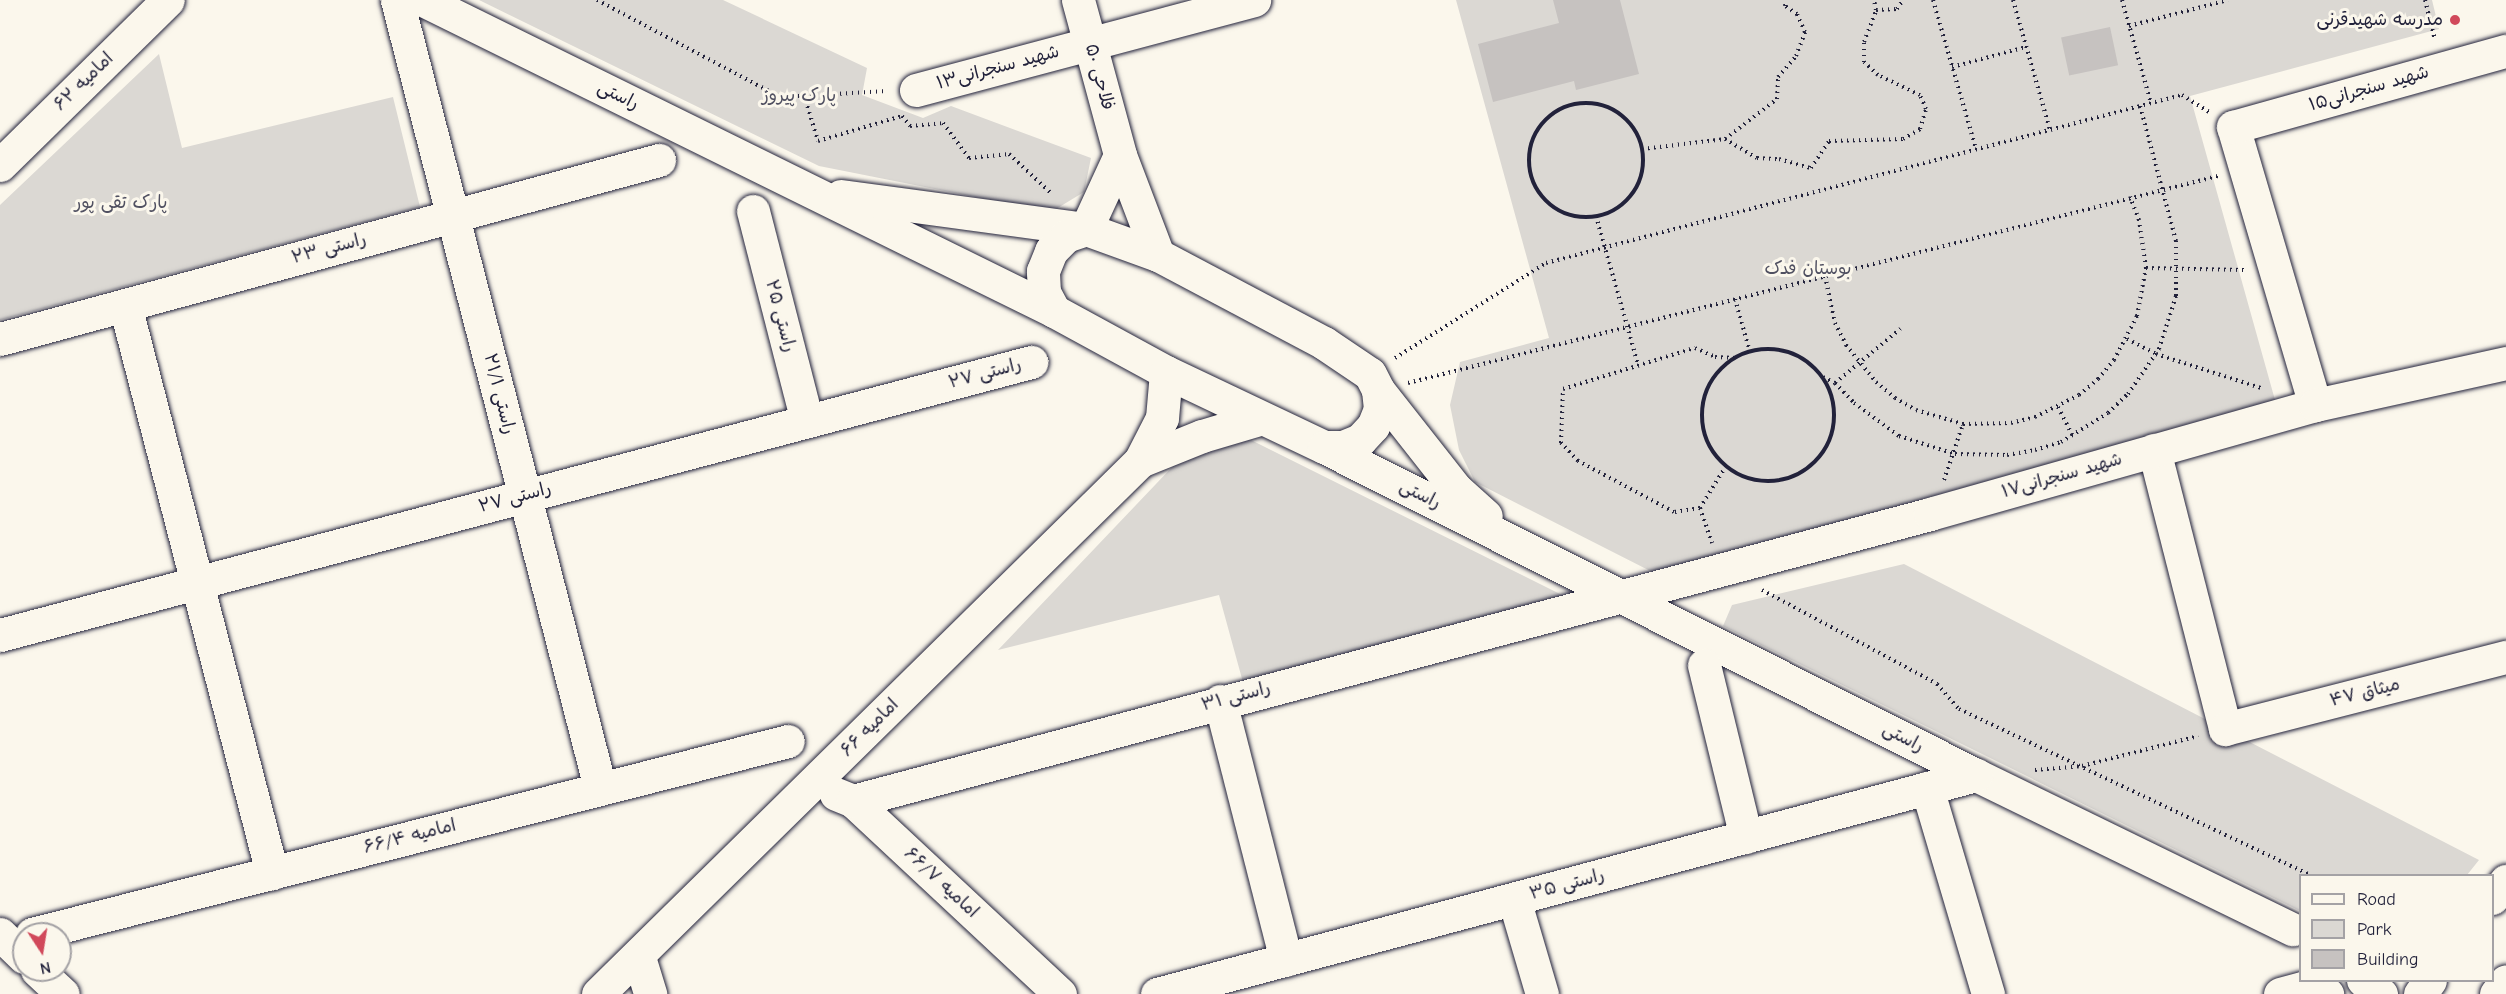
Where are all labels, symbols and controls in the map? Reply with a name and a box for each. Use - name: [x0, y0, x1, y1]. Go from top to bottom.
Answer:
- place label: مدرسه شهیدقرنی: [2317, 9, 2443, 31]
- marker: مدرسه شهیدقرنی: [2448, 13, 2462, 27]
- street label: شهید سنجرانی۱۳: [934, 41, 1062, 95]
- street label: فلاحی ۵۰: [1080, 41, 1118, 113]
- street label: امامیه ۶۲: [50, 48, 118, 116]
- street label: شهید سنجرانی۱۵: [2306, 62, 2432, 116]
- street label: راستی: [594, 77, 642, 115]
- park label: پارک پیروز: [762, 85, 836, 107]
- park label: پارک تقی پور: [75, 192, 167, 214]
- street label: راستی ۲۳: [289, 229, 369, 269]
- park label: بوستان فدک: [1764, 258, 1852, 280]
- street label: راستی ۲۵: [760, 277, 800, 355]
- street label: راستی ۲۱/۱: [479, 351, 519, 437]
- street label: راستی ۲۷: [946, 354, 1024, 394]
- street label: شهید سنجرانی۱۷: [1999, 449, 2125, 503]
- street label: راستی: [1396, 476, 1444, 514]
- street label: راستی ۲۷: [476, 478, 554, 518]
- street label: میثاق ۴۷: [2328, 674, 2402, 712]
- street label: راستی ۳۱: [1199, 677, 1273, 717]
- street label: امامیه ۶۶: [836, 694, 904, 762]
- street label: راستی: [1879, 719, 1927, 757]
- street label: امامیه ۶۶/۴: [361, 815, 459, 859]
- street label: امامیه ۶۶/۷: [899, 843, 983, 923]
- street label: راستی ۳۵: [1527, 865, 1607, 905]
- legend: [2299, 874, 2494, 982]
- text: Road: [2357, 889, 2396, 910]
- text: Park: [2357, 919, 2391, 940]
- north arrow: [12, 922, 72, 982]
- text: Building: [2357, 949, 2419, 970]
- text: N: [38, 958, 52, 978]

